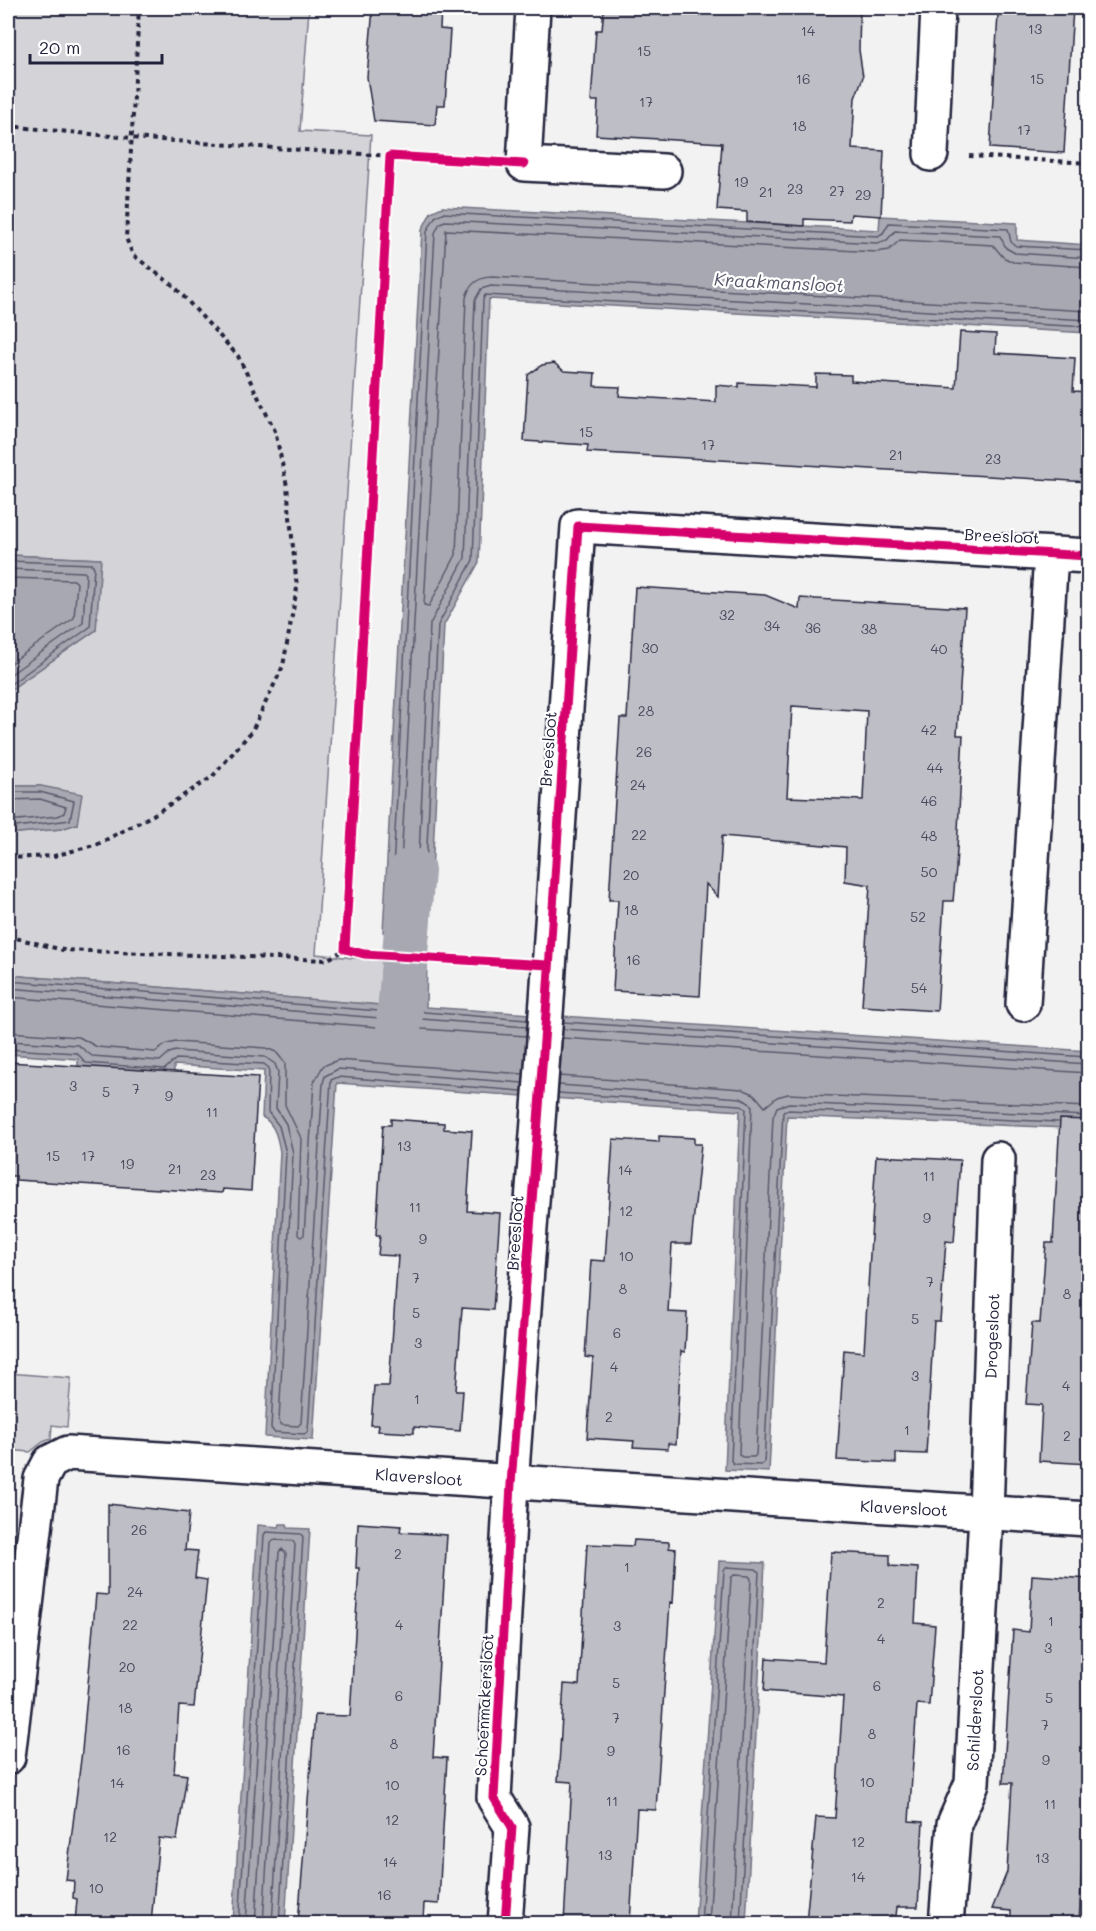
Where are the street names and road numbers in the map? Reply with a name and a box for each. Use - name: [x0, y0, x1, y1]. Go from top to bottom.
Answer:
- street label: Breesloot: [964, 523, 1040, 548]
- street label: Breesloot: [534, 711, 561, 787]
- street label: Breesloot: [501, 1195, 528, 1271]
- street label: Drogesloot: [980, 1293, 1003, 1379]
- street label: Klaversloot: [374, 1463, 464, 1490]
- street label: Klaversloot: [860, 1495, 948, 1520]
- street label: Schoenmakersloot: [469, 1633, 498, 1777]
- street label: Schildersloot: [961, 1668, 988, 1772]

